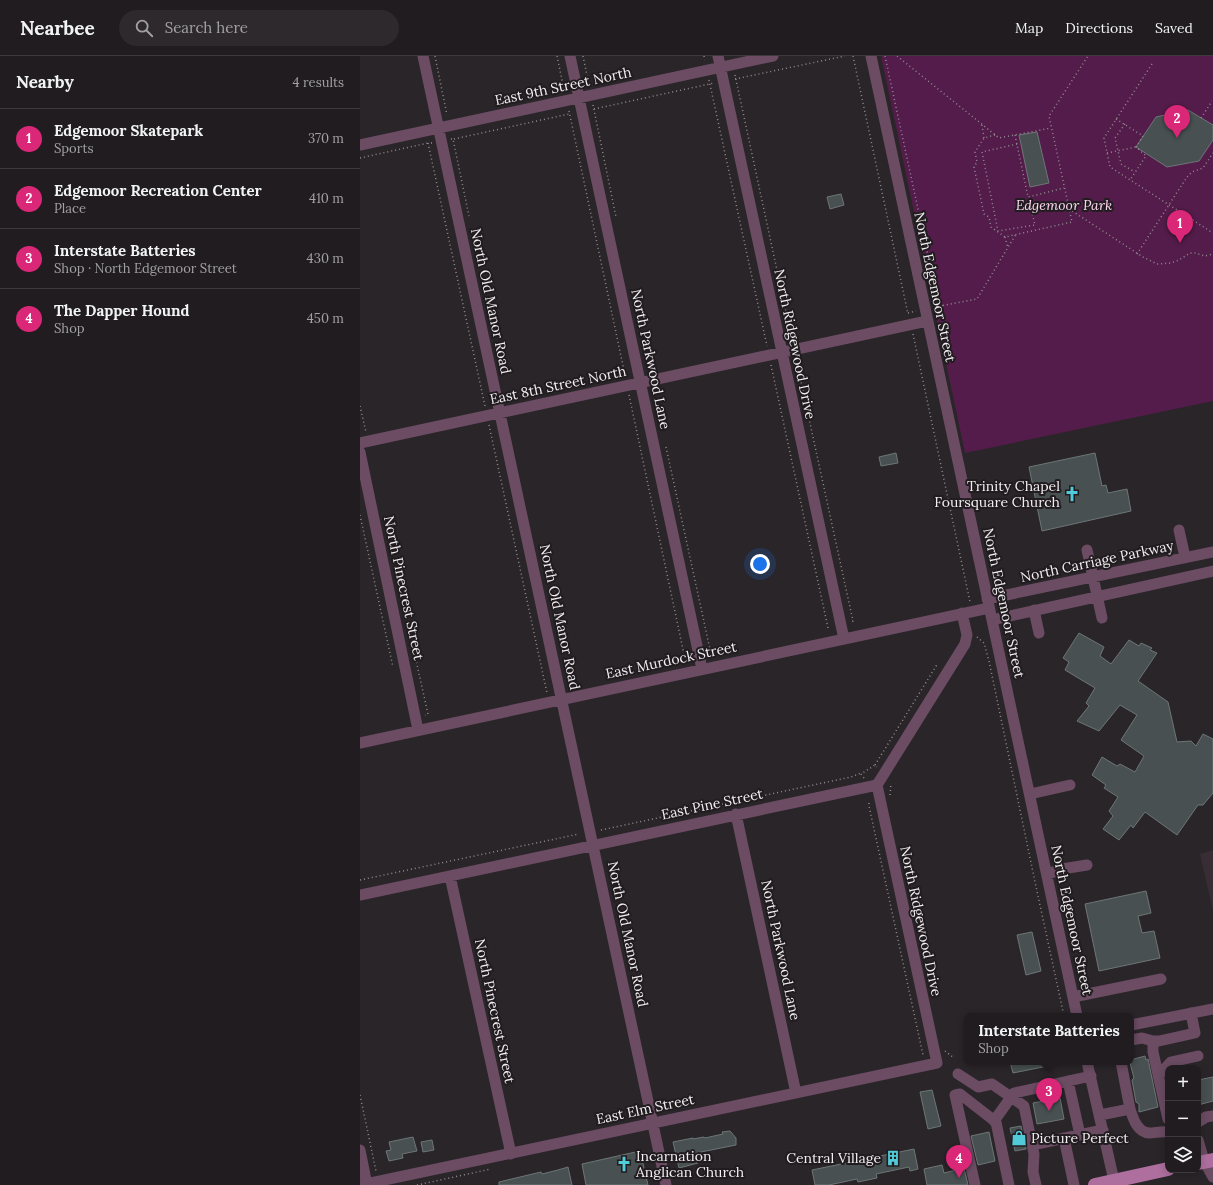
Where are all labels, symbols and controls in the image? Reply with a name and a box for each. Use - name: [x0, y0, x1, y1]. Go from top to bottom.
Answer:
- search box: [119, 10, 399, 46]
- text: Nearbee: [20, 16, 95, 40]
- icon: search: [133, 17, 155, 39]
- text: Search here: [165, 18, 248, 37]
- text: Map: [1015, 19, 1043, 37]
- text: Directions: [1065, 19, 1133, 37]
- text: Saved: [1155, 19, 1193, 37]
- street label: East 9th Street North: [493, 63, 633, 109]
- text: Nearby: [16, 71, 74, 93]
- text: 4 results: [293, 74, 344, 91]
- pin: 2: [1164, 105, 1190, 138]
- text: Edgemoor Skatepark: [54, 121, 203, 140]
- text: 1: [26, 130, 32, 147]
- text: 370 m: [308, 130, 344, 147]
- text: Sports: [54, 140, 93, 157]
- text: Edgemoor Recreation Center: [54, 181, 262, 200]
- text: 2: [26, 190, 32, 207]
- text: 410 m: [309, 190, 344, 207]
- park label: Edgemoor Park: [1016, 196, 1112, 214]
- text: Place: [54, 200, 86, 217]
- street label: North Edgemoor Street: [910, 210, 960, 364]
- pin: 1: [1167, 210, 1193, 243]
- street label: North Old Manor Road: [467, 227, 515, 375]
- text: Interstate Batteries: [54, 241, 196, 260]
- text: 3: [25, 250, 33, 267]
- text: 430 m: [307, 250, 344, 267]
- text: Shop · North Edgemoor Street: [54, 260, 237, 277]
- street label: North Ridgewood Drive: [770, 267, 820, 421]
- street label: North Parkwood Lane: [627, 287, 675, 431]
- text: The Dapper Hound: [54, 301, 189, 320]
- text: 4: [25, 310, 33, 327]
- text: 450 m: [307, 310, 344, 327]
- text: Shop: [54, 320, 85, 337]
- street label: East 8th Street North: [488, 362, 628, 408]
- place label: Trinity Chapel Foursquare Church: [934, 477, 1060, 511]
- church icon: Trinity Chapel Foursquare Church: [1063, 485, 1081, 503]
- street label: North Pinecrest Street: [380, 514, 428, 662]
- street label: North Edgemoor Street: [979, 526, 1029, 680]
- street label: North Carriage Parkway: [1019, 536, 1176, 586]
- street label: North Old Manor Road: [536, 543, 584, 691]
- your location: [750, 554, 770, 574]
- street label: East Murdock Street: [604, 637, 739, 683]
- street label: East Pine Street: [660, 784, 765, 824]
- street label: North Edgemoor Street: [1047, 843, 1097, 997]
- street label: North Ridgewood Drive: [896, 844, 946, 998]
- street label: North Old Manor Road: [604, 860, 652, 1008]
- street label: North Parkwood Lane: [757, 878, 805, 1022]
- street label: North Pinecrest Street: [471, 937, 519, 1085]
- popup: [964, 1013, 1134, 1065]
- text: Interstate Batteries: [978, 1021, 1120, 1040]
- text: Shop: [978, 1040, 1009, 1057]
- map controls: [1165, 1065, 1201, 1173]
- button: +: [1165, 1065, 1201, 1101]
- pin: 3: [1036, 1078, 1062, 1111]
- street label: East Elm Street: [594, 1090, 696, 1128]
- button: −: [1165, 1101, 1201, 1137]
- shop icon: Picture Perfect: [1010, 1129, 1028, 1147]
- place label: Picture Perfect: [1031, 1129, 1129, 1147]
- button: layers: [1165, 1137, 1201, 1173]
- pin: 4: [946, 1145, 972, 1178]
- place label: Incarnation Anglican Church: [635, 1147, 744, 1181]
- place label: Central Village: [786, 1149, 881, 1167]
- building icon: Central Village: [884, 1149, 902, 1167]
- church icon: Incarnation Anglican Church: [615, 1155, 633, 1173]

